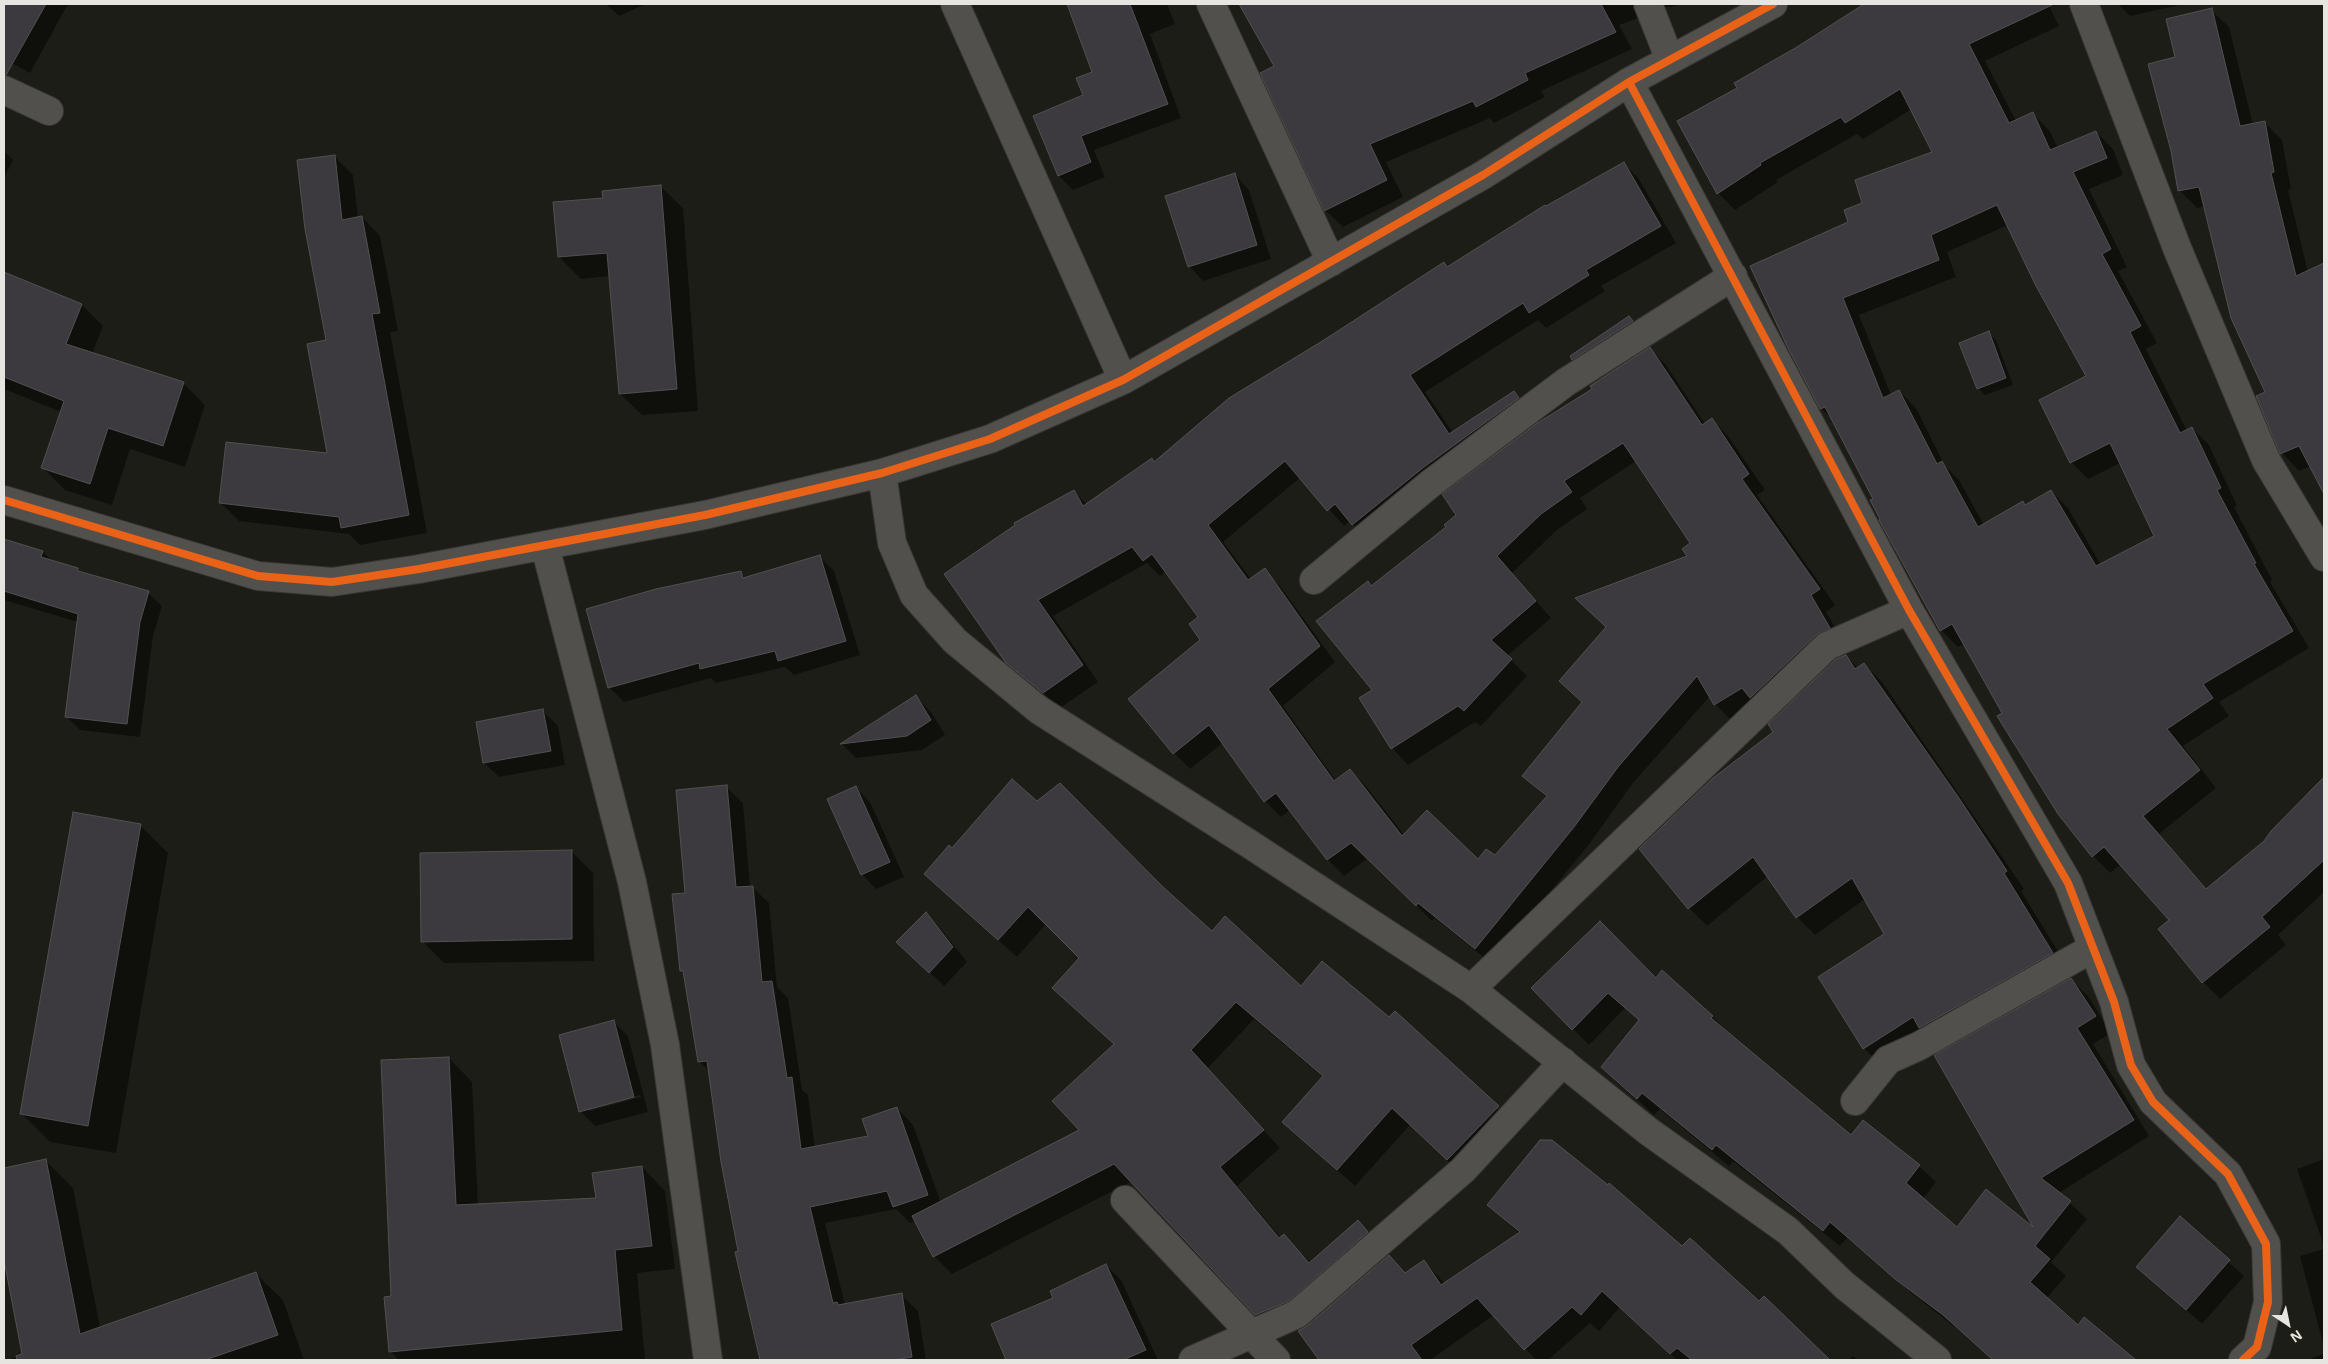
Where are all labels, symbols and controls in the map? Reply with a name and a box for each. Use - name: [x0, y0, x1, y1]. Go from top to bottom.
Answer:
- north arrow: [2263, 1299, 2313, 1349]
- text: N: [2288, 1327, 2305, 1346]

